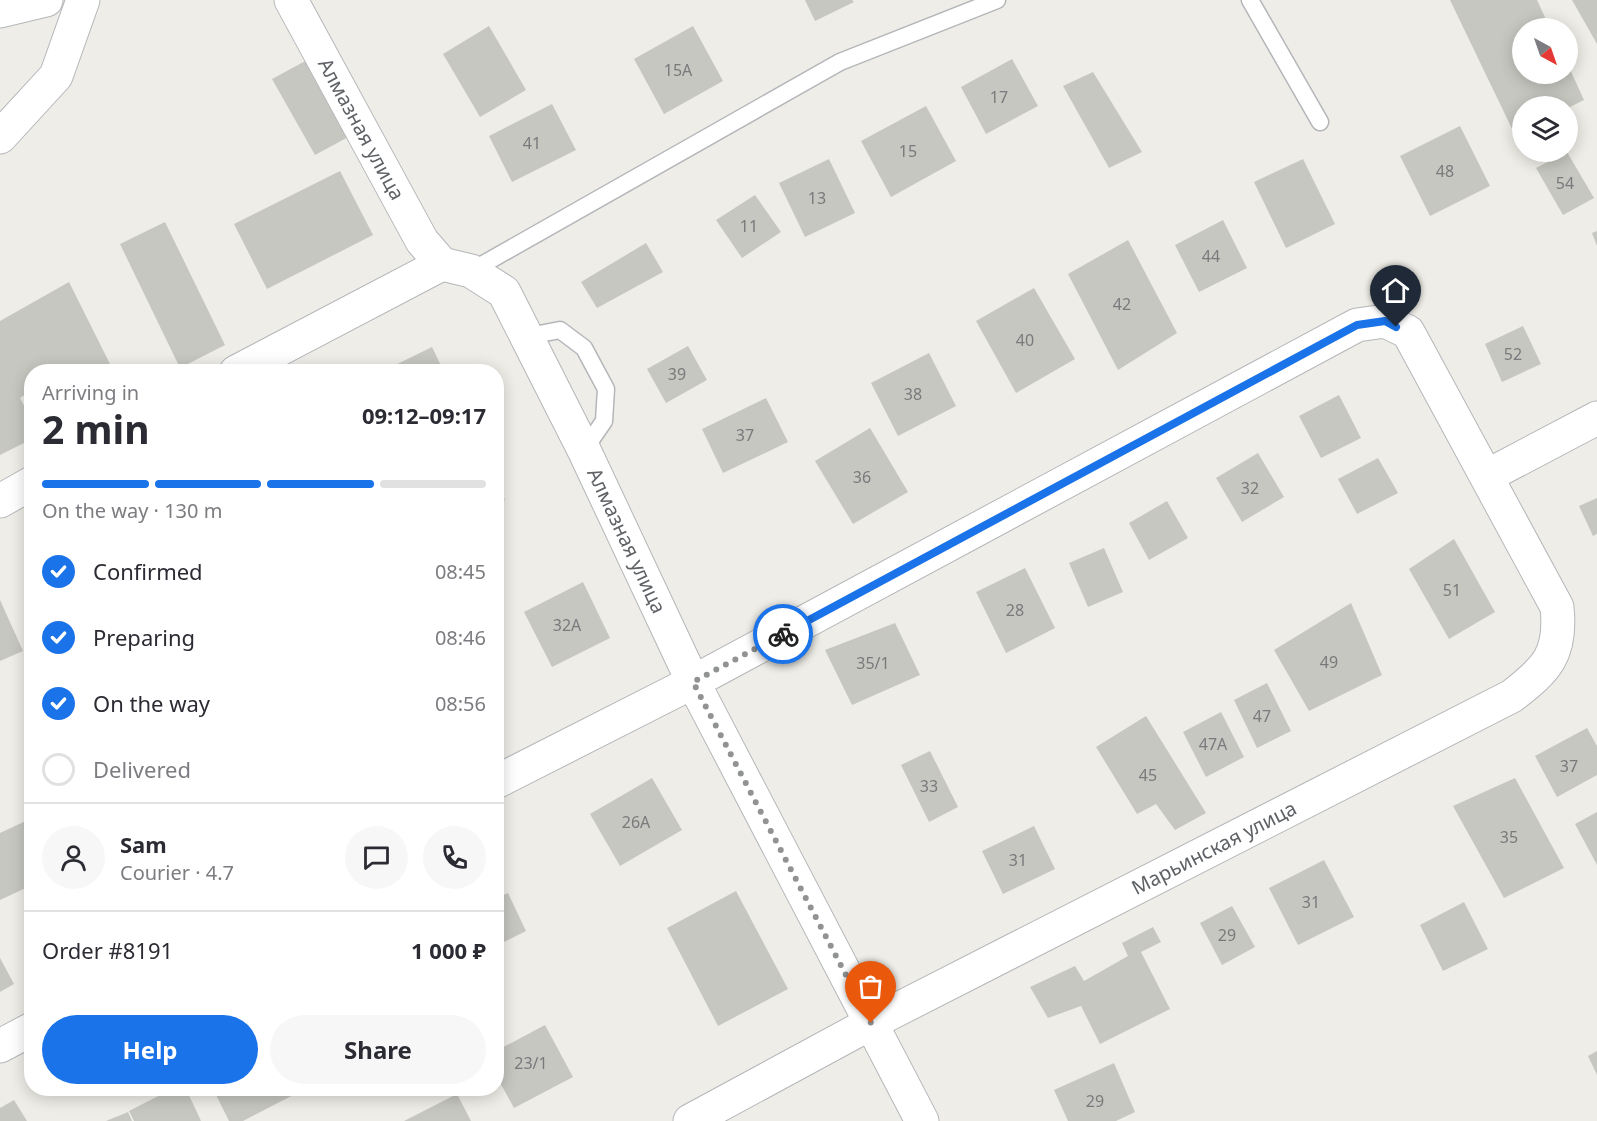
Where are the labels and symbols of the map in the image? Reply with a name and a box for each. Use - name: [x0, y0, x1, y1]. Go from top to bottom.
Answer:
- north arrow: [1512, 18, 1578, 84]
- street label: Алмазная улица: [312, 53, 411, 205]
- house number: 15А: [664, 59, 693, 81]
- house number: 17: [990, 86, 1008, 108]
- house number: 41: [523, 132, 541, 154]
- house number: 15: [899, 140, 917, 162]
- house number: 48: [1436, 160, 1454, 182]
- house number: 54: [1556, 172, 1574, 194]
- house number: 13: [808, 187, 826, 209]
- house number: 11: [740, 215, 758, 237]
- house number: 44: [1202, 245, 1220, 267]
- pin: [1370, 265, 1421, 327]
- house number: 42: [1113, 293, 1131, 315]
- house number: 40: [1016, 329, 1034, 351]
- house number: 52: [1504, 343, 1522, 365]
- house number: 39: [668, 363, 686, 385]
- house number: 38: [904, 383, 922, 405]
- house number: 37: [736, 424, 754, 446]
- street label: Алмазная улица: [581, 463, 673, 618]
- house number: 36: [853, 466, 871, 488]
- house number: 32: [1241, 477, 1259, 499]
- house number: 51: [1443, 579, 1461, 601]
- house number: 28: [1006, 599, 1024, 621]
- courier: [753, 604, 813, 664]
- house number: 32А: [553, 614, 582, 636]
- house number: 49: [1320, 651, 1338, 673]
- house number: 35/1: [856, 652, 890, 674]
- house number: 47: [1253, 705, 1271, 727]
- house number: 47А: [1199, 733, 1228, 755]
- house number: 37: [1560, 755, 1578, 777]
- house number: 45: [1139, 764, 1157, 786]
- house number: 33: [920, 775, 938, 797]
- street label: Марьинская улица: [1127, 794, 1301, 901]
- house number: 26А: [622, 811, 651, 833]
- house number: 35: [1500, 826, 1518, 848]
- house number: 31: [1009, 849, 1027, 871]
- house number: 31: [1302, 891, 1320, 913]
- house number: 29: [1218, 924, 1236, 946]
- pin: [845, 961, 896, 1023]
- house number: 23/1: [514, 1052, 548, 1074]
- house number: 29: [1086, 1090, 1104, 1112]

